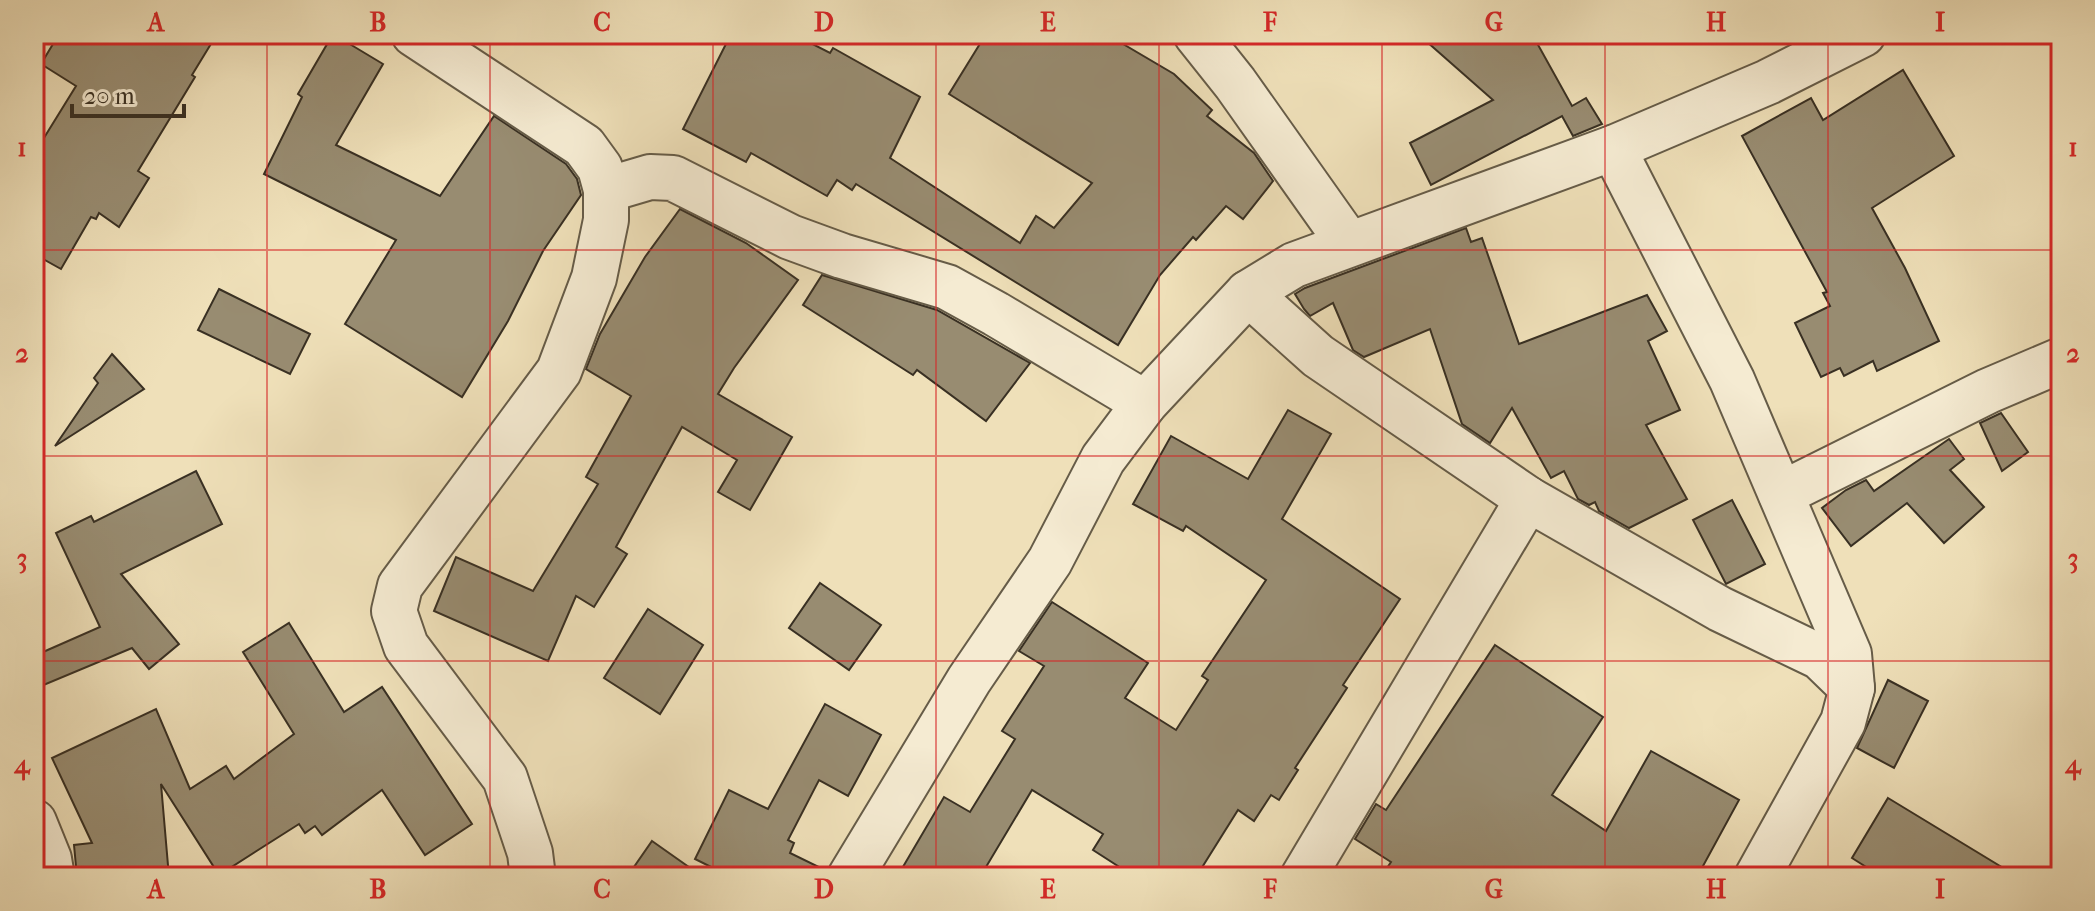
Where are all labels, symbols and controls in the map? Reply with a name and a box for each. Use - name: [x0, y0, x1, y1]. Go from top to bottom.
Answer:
- text: A: [146, 7, 166, 38]
- text: B: [370, 7, 387, 38]
- text: C: [593, 7, 611, 38]
- text: D: [814, 7, 834, 38]
- text: E: [1040, 7, 1056, 38]
- text: F: [1262, 7, 1277, 38]
- text: G: [1485, 7, 1503, 38]
- text: H: [1706, 7, 1727, 38]
- text: I: [1935, 7, 1945, 38]
- scale bar: [72, 68, 184, 118]
- text: 20 m: [84, 82, 135, 110]
- text: 1: [17, 132, 27, 163]
- text: 1: [2068, 132, 2078, 163]
- text: 2: [15, 338, 29, 369]
- text: 2: [2066, 338, 2080, 369]
- text: 3: [17, 543, 27, 574]
- text: 3: [2068, 543, 2078, 574]
- text: 4: [13, 749, 31, 781]
- text: 4: [2064, 749, 2082, 781]
- text: A: [146, 874, 166, 905]
- text: B: [370, 874, 387, 905]
- text: C: [593, 874, 611, 905]
- text: D: [814, 874, 834, 905]
- text: E: [1040, 874, 1056, 905]
- text: F: [1262, 874, 1277, 905]
- text: G: [1485, 874, 1503, 905]
- text: H: [1706, 874, 1727, 905]
- text: I: [1935, 874, 1945, 905]

